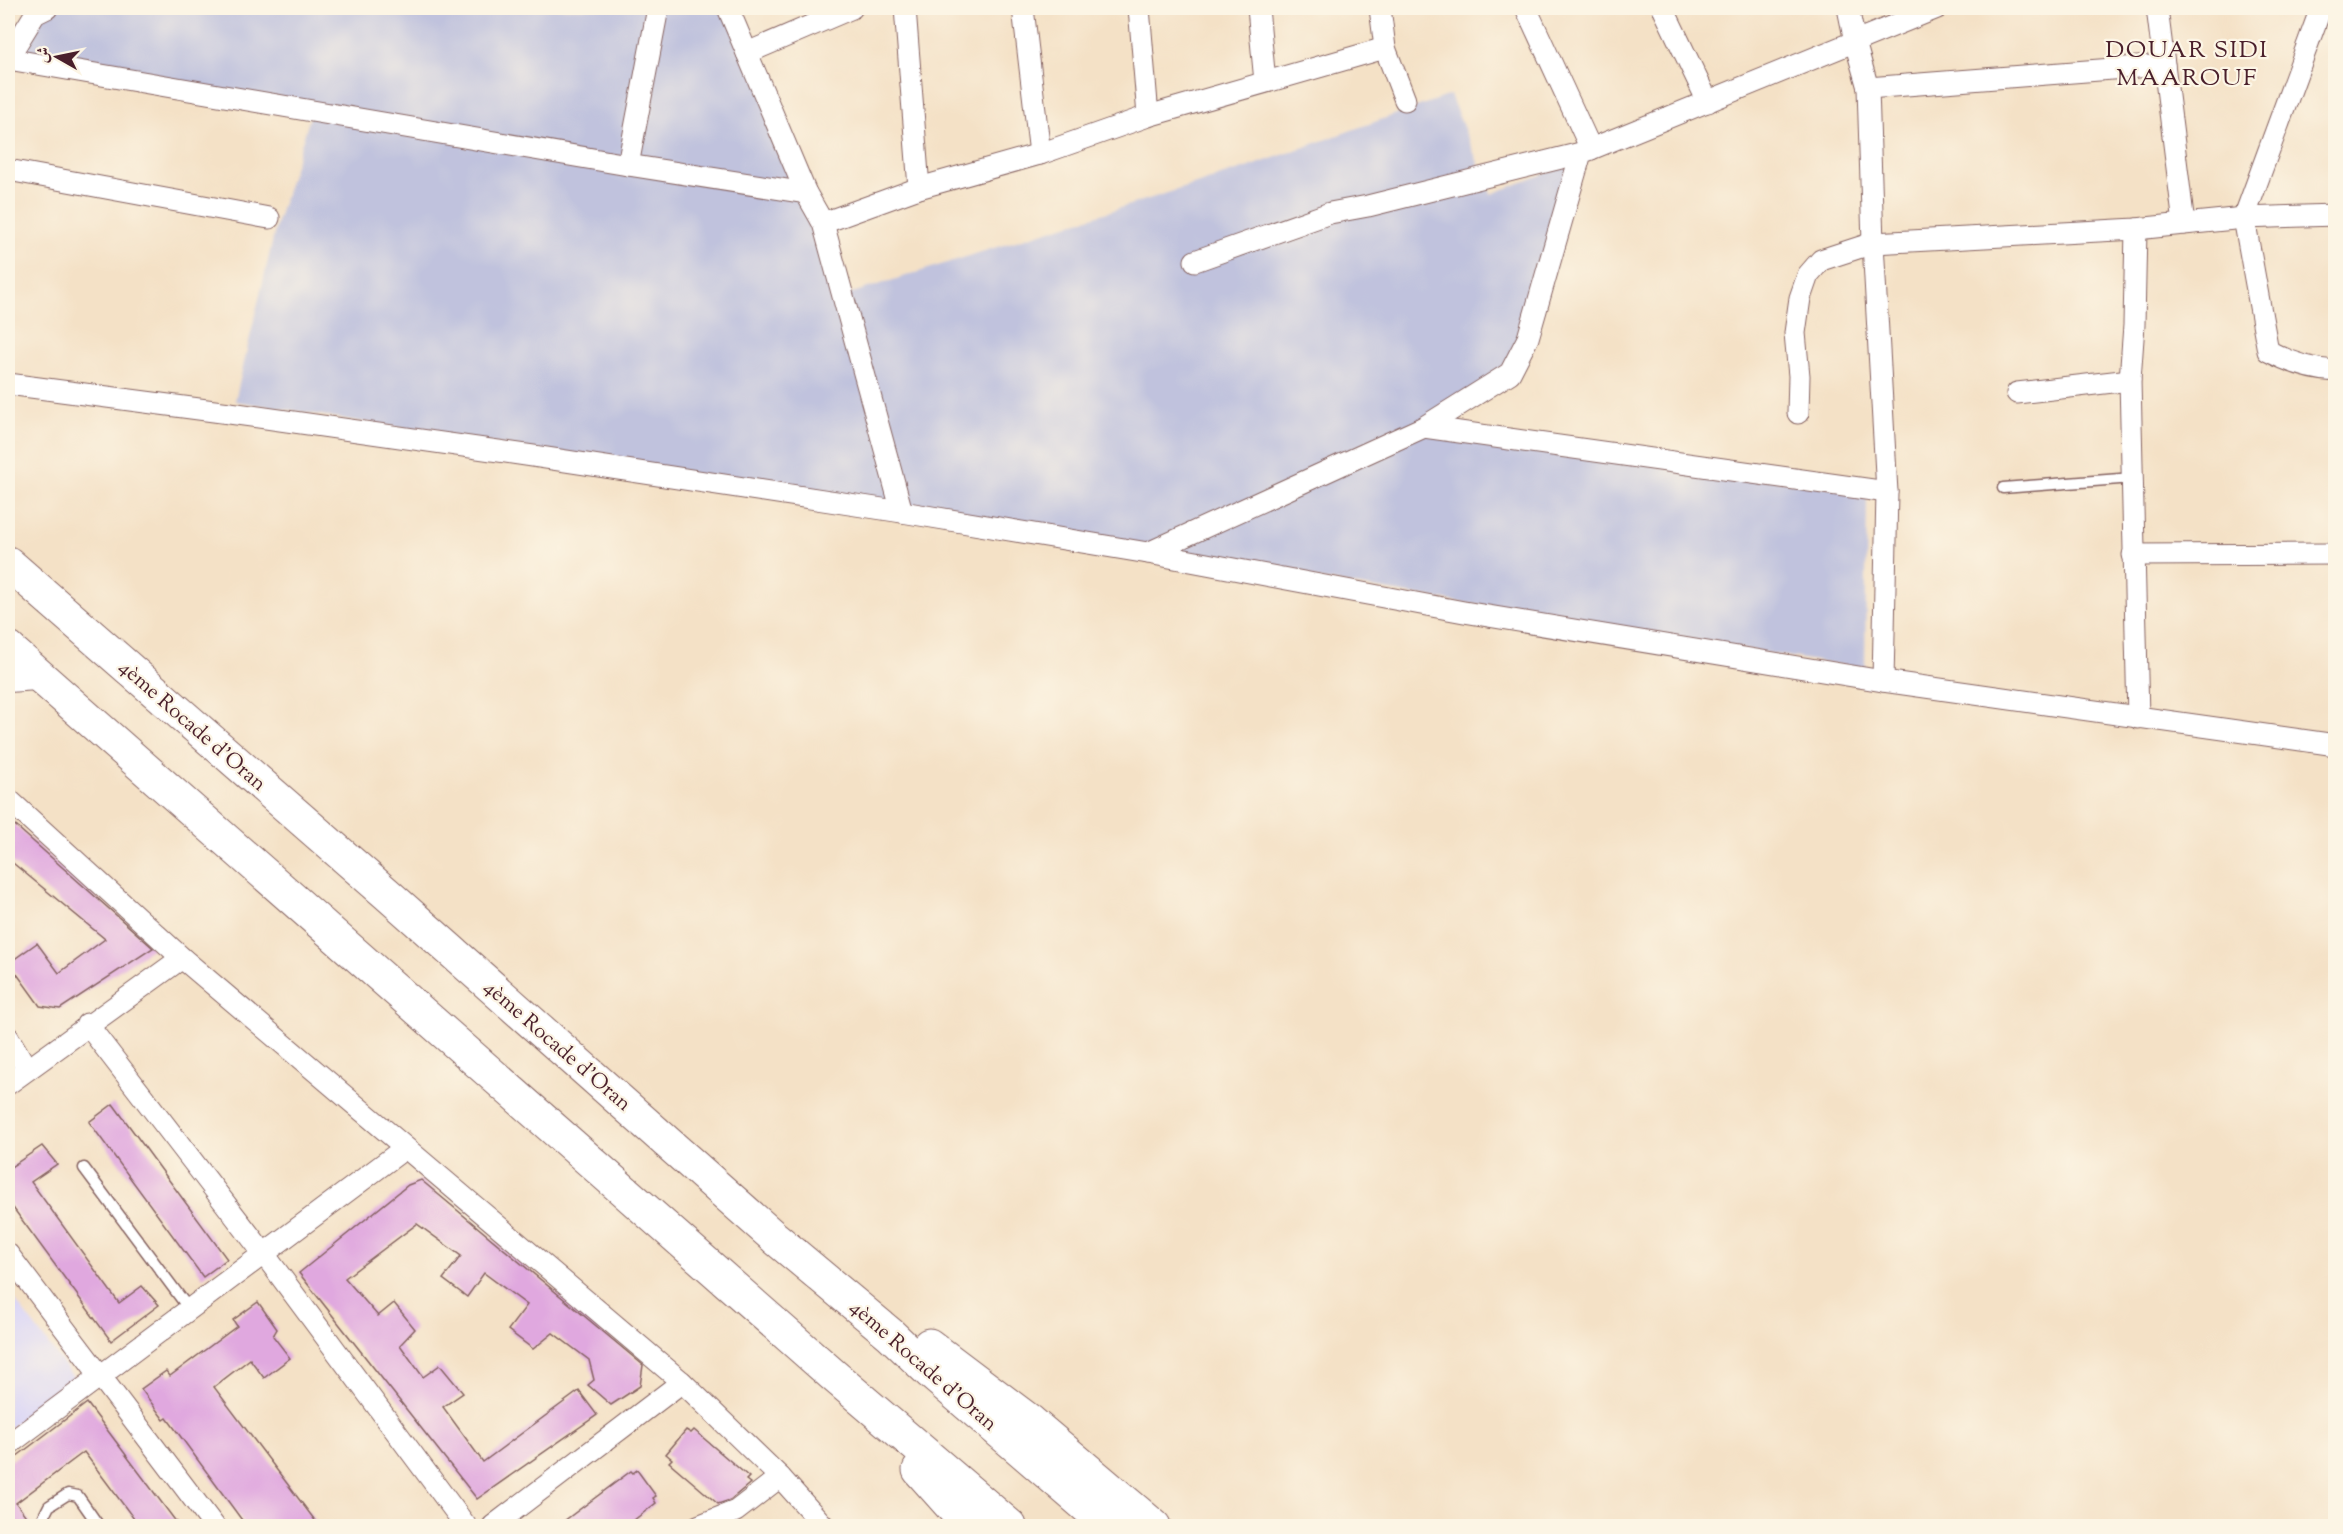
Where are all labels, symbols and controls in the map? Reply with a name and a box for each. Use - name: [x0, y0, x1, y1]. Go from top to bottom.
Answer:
- north arrow: [27, 27, 87, 87]
- district label: DOUAR SIDI MAAROUF: [2105, 34, 2269, 96]
- text: ش: [32, 45, 57, 65]
- street label: 4ème Rocade d'Oran: [111, 654, 272, 799]
- street label: 4ème Rocade d'Oran: [476, 974, 637, 1119]
- street label: 4ème Rocade d'Oran: [842, 1294, 1003, 1439]

